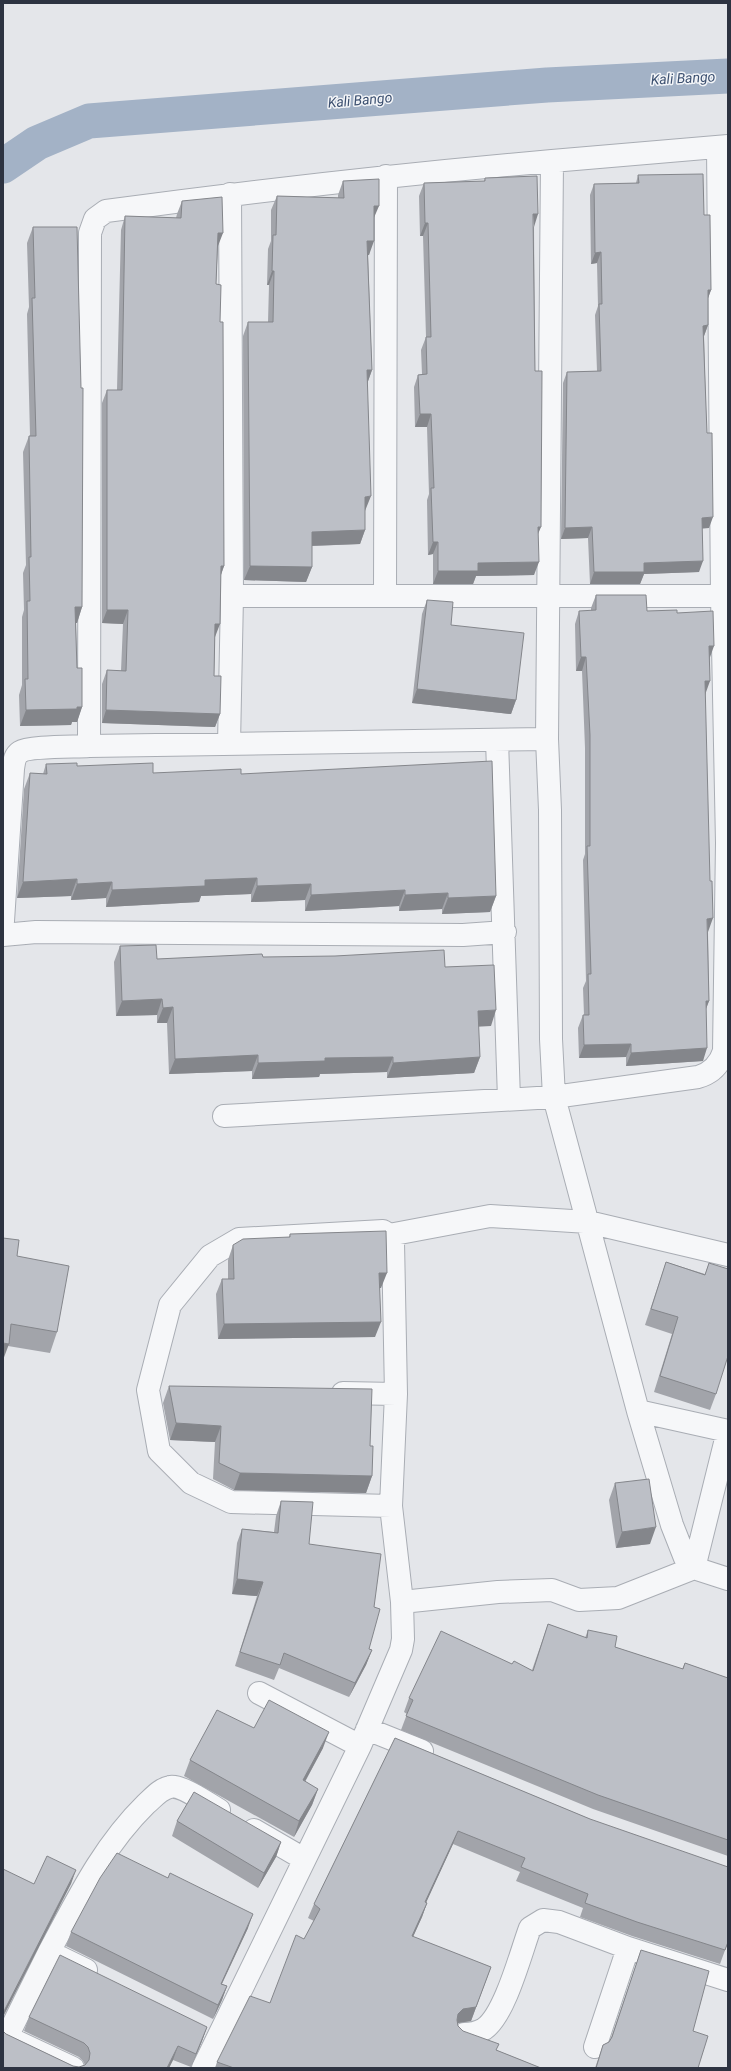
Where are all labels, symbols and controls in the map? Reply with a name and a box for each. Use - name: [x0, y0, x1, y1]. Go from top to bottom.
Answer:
- water label: Kali Bango: [650, 68, 716, 88]
- water label: Kali Bango: [327, 89, 393, 111]

